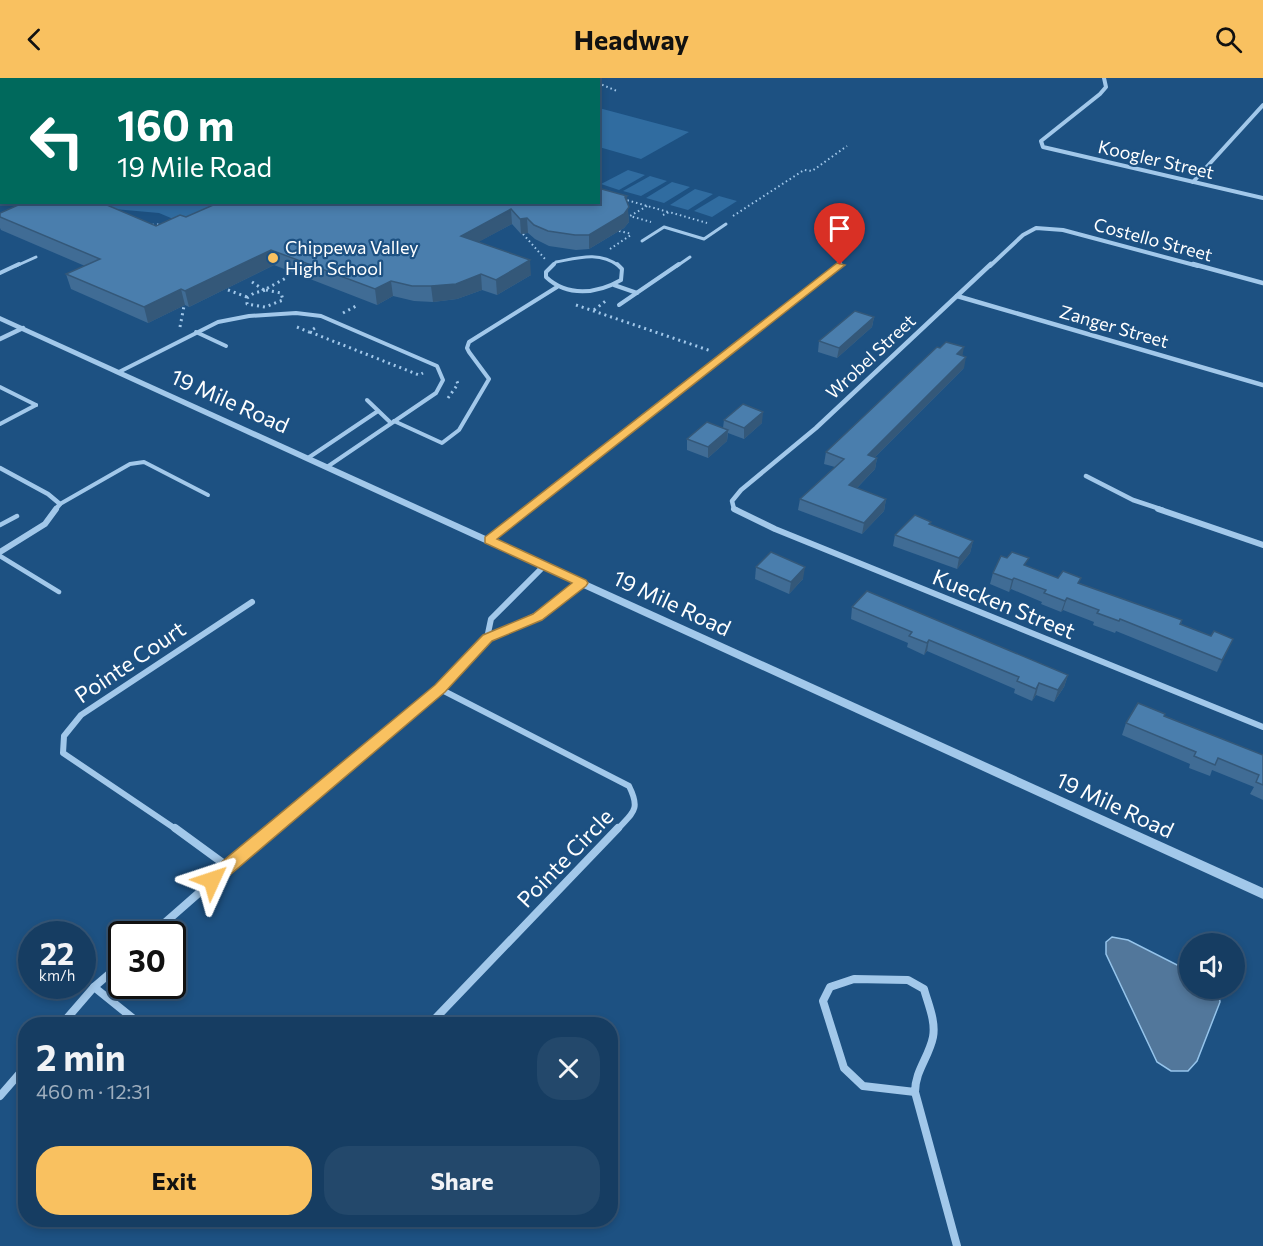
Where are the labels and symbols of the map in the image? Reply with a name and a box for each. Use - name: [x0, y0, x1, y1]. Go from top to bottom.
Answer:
- street label: Koogler Street: [1096, 135, 1216, 183]
- pin: [814, 203, 865, 265]
- street label: Costello Street: [1091, 213, 1215, 265]
- place label: Chippewa Valley High School: [285, 236, 418, 279]
- marker: Chippewa Valley High School: [266, 251, 280, 265]
- street label: Zanger Street: [1057, 300, 1171, 352]
- street label: Wrobel Street: [821, 309, 920, 403]
- street label: 19 Mile Road: [167, 362, 293, 439]
- street label: Kuecken Street: [929, 563, 1079, 644]
- street label: 19 Mile Road: [609, 564, 735, 642]
- street label: Pointe Court: [69, 615, 190, 709]
- street label: 19 Mile Road: [1052, 766, 1178, 844]
- street label: Pointe Circle: [511, 803, 618, 913]
- position arrow: [180, 848, 244, 912]
- speed limit sign: 30: [108, 921, 186, 999]

